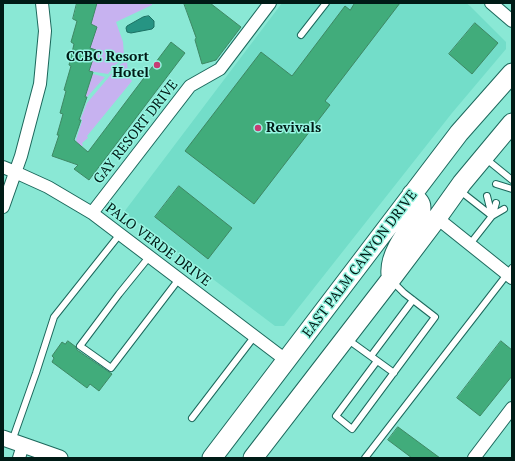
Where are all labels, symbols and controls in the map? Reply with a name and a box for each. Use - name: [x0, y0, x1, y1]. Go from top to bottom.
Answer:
- place label: CCBC Resort Hotel: [66, 49, 149, 82]
- marker: CCBC Resort Hotel: [152, 60, 162, 70]
- street label: GAY RESORT DRIVE: [90, 77, 182, 187]
- place label: Revivals: [266, 120, 321, 136]
- marker: Revivals: [253, 123, 263, 133]
- street label: EAST PALM CANYON DRIVE: [299, 187, 421, 341]
- street label: PALO VERDE DRIVE: [102, 200, 214, 290]

